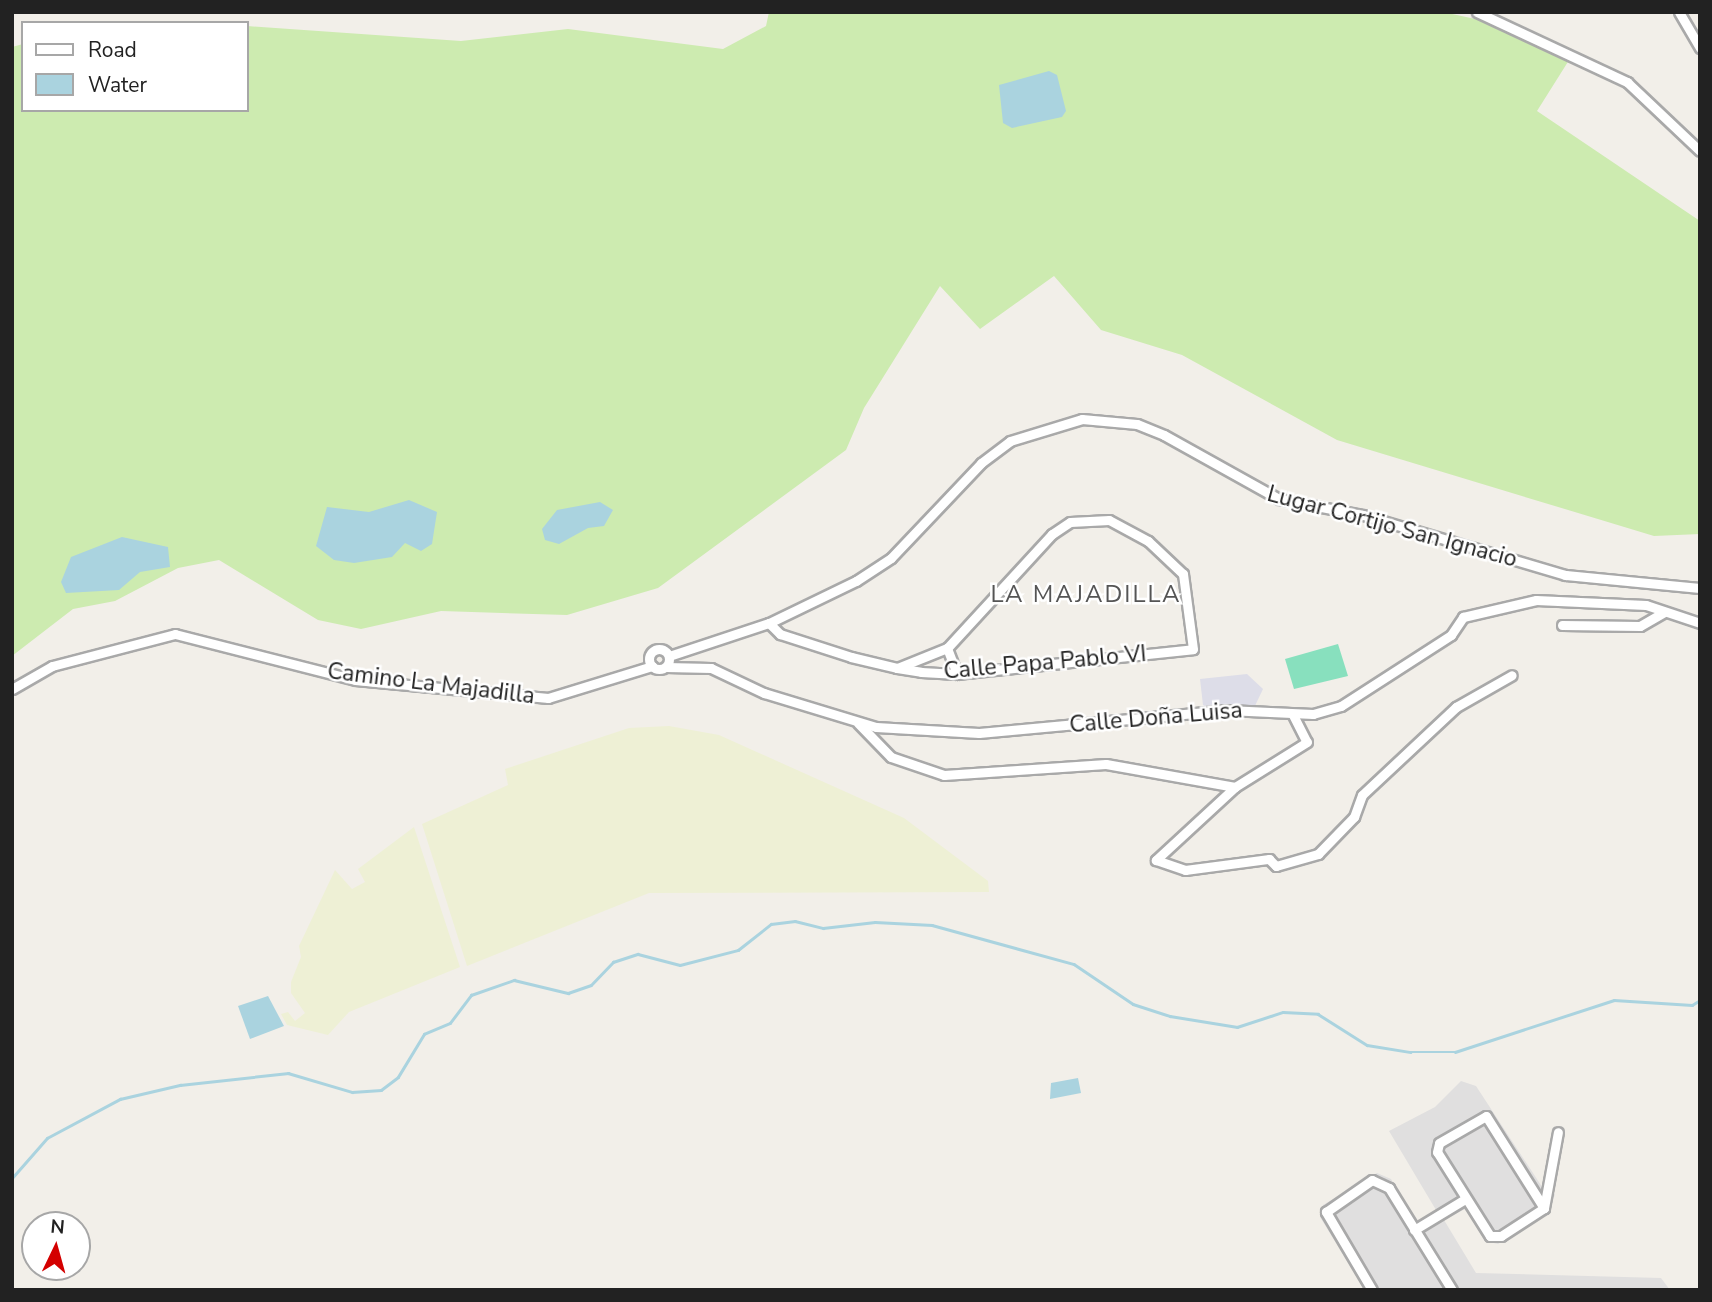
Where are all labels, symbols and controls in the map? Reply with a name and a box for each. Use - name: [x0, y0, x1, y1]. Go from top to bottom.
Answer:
- legend: [21, 21, 248, 112]
- text: Road: [88, 36, 137, 64]
- text: Water: [88, 71, 147, 99]
- street label: Lugar Cortijo San Ignacio: [1264, 480, 1520, 574]
- district label: LA MAJADILLA: [992, 581, 1180, 609]
- street label: Calle Papa Pablo VI: [942, 640, 1148, 686]
- street label: Camino La Majadilla: [326, 658, 536, 710]
- street label: Calle Doña Luisa: [1068, 697, 1244, 739]
- north arrow: [21, 1211, 91, 1281]
- text: N: [49, 1214, 66, 1241]

